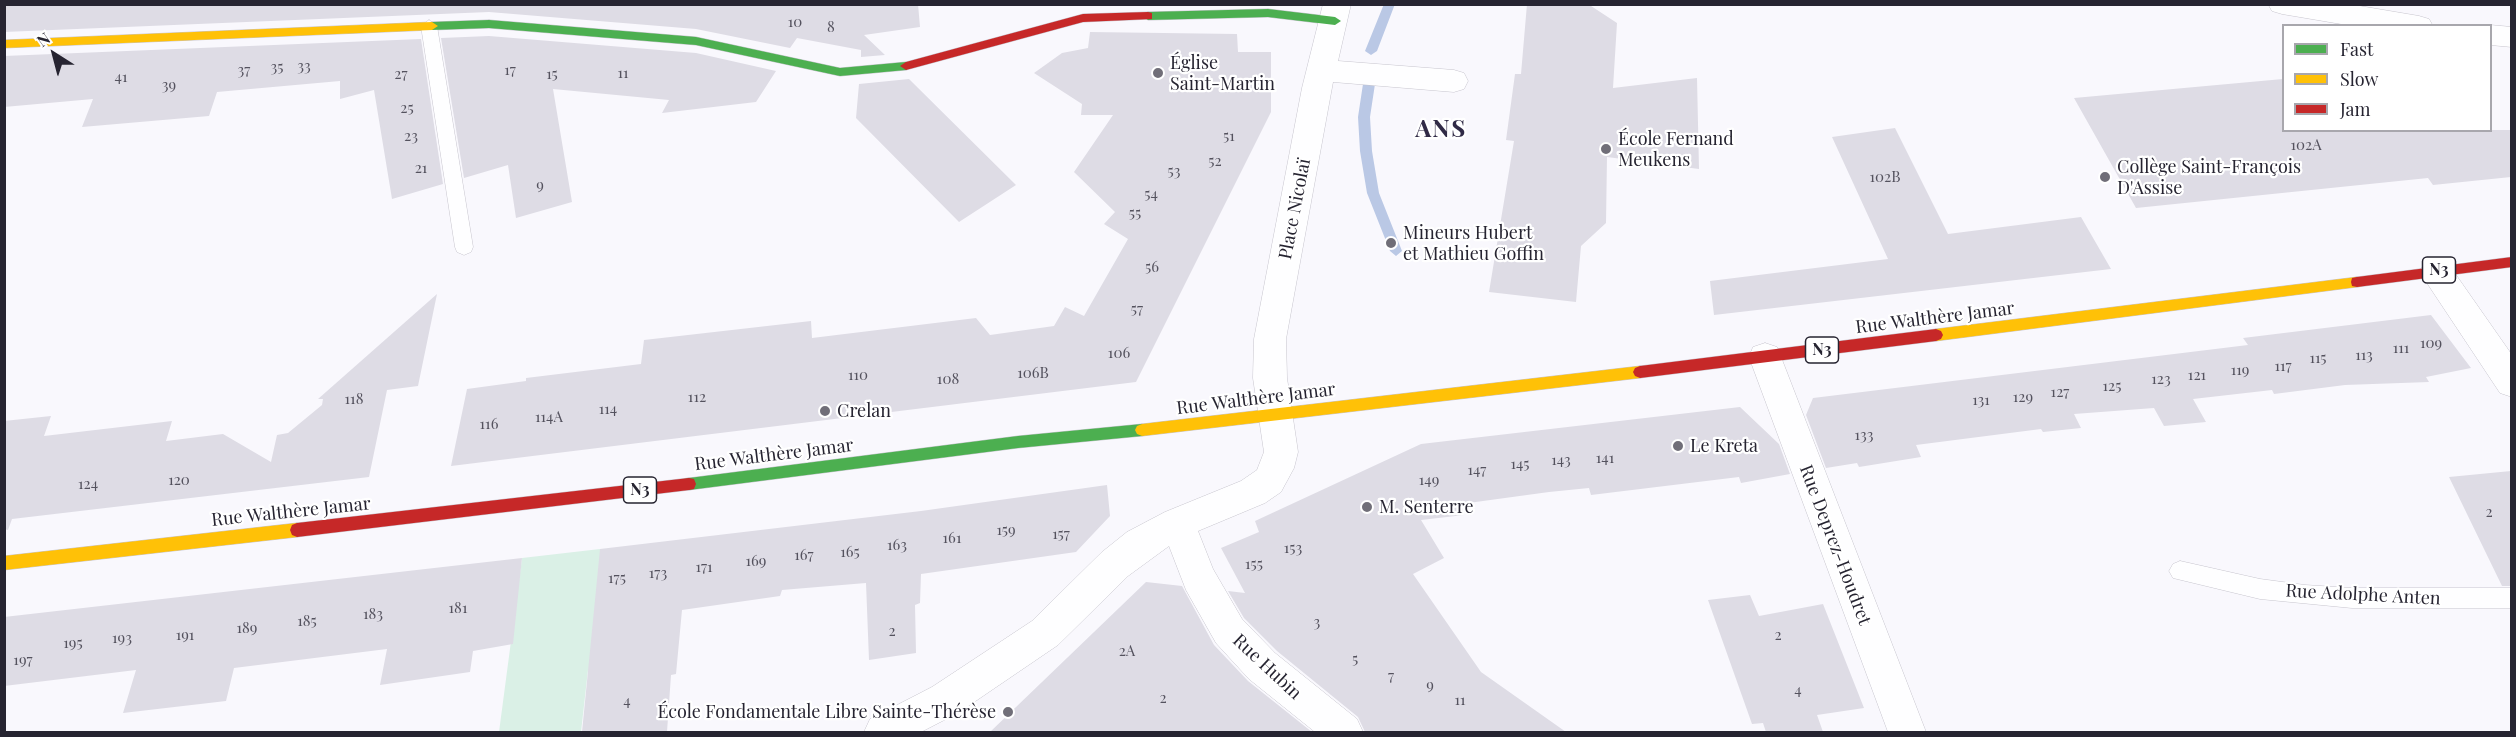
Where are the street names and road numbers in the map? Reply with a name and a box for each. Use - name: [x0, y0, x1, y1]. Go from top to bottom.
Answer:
- street label: Place Nicolaï: [1275, 157, 1315, 261]
- road number: N3: [2422, 257, 2456, 283]
- street label: Rue Walthère Jamar: [1854, 298, 2016, 338]
- road number: N3: [1806, 337, 1838, 363]
- street label: Rue Walthère Jamar: [1175, 379, 1337, 419]
- street label: Rue Walthère Jamar: [693, 435, 855, 475]
- street label: Rue Deprez-Houdret: [1795, 462, 1875, 628]
- road number: N3: [624, 477, 656, 503]
- street label: Rue Walthère Jamar: [210, 493, 372, 531]
- street label: Rue Adolphe Anten: [2285, 580, 2441, 610]
- street label: Rue Hubin: [1228, 630, 1306, 704]

